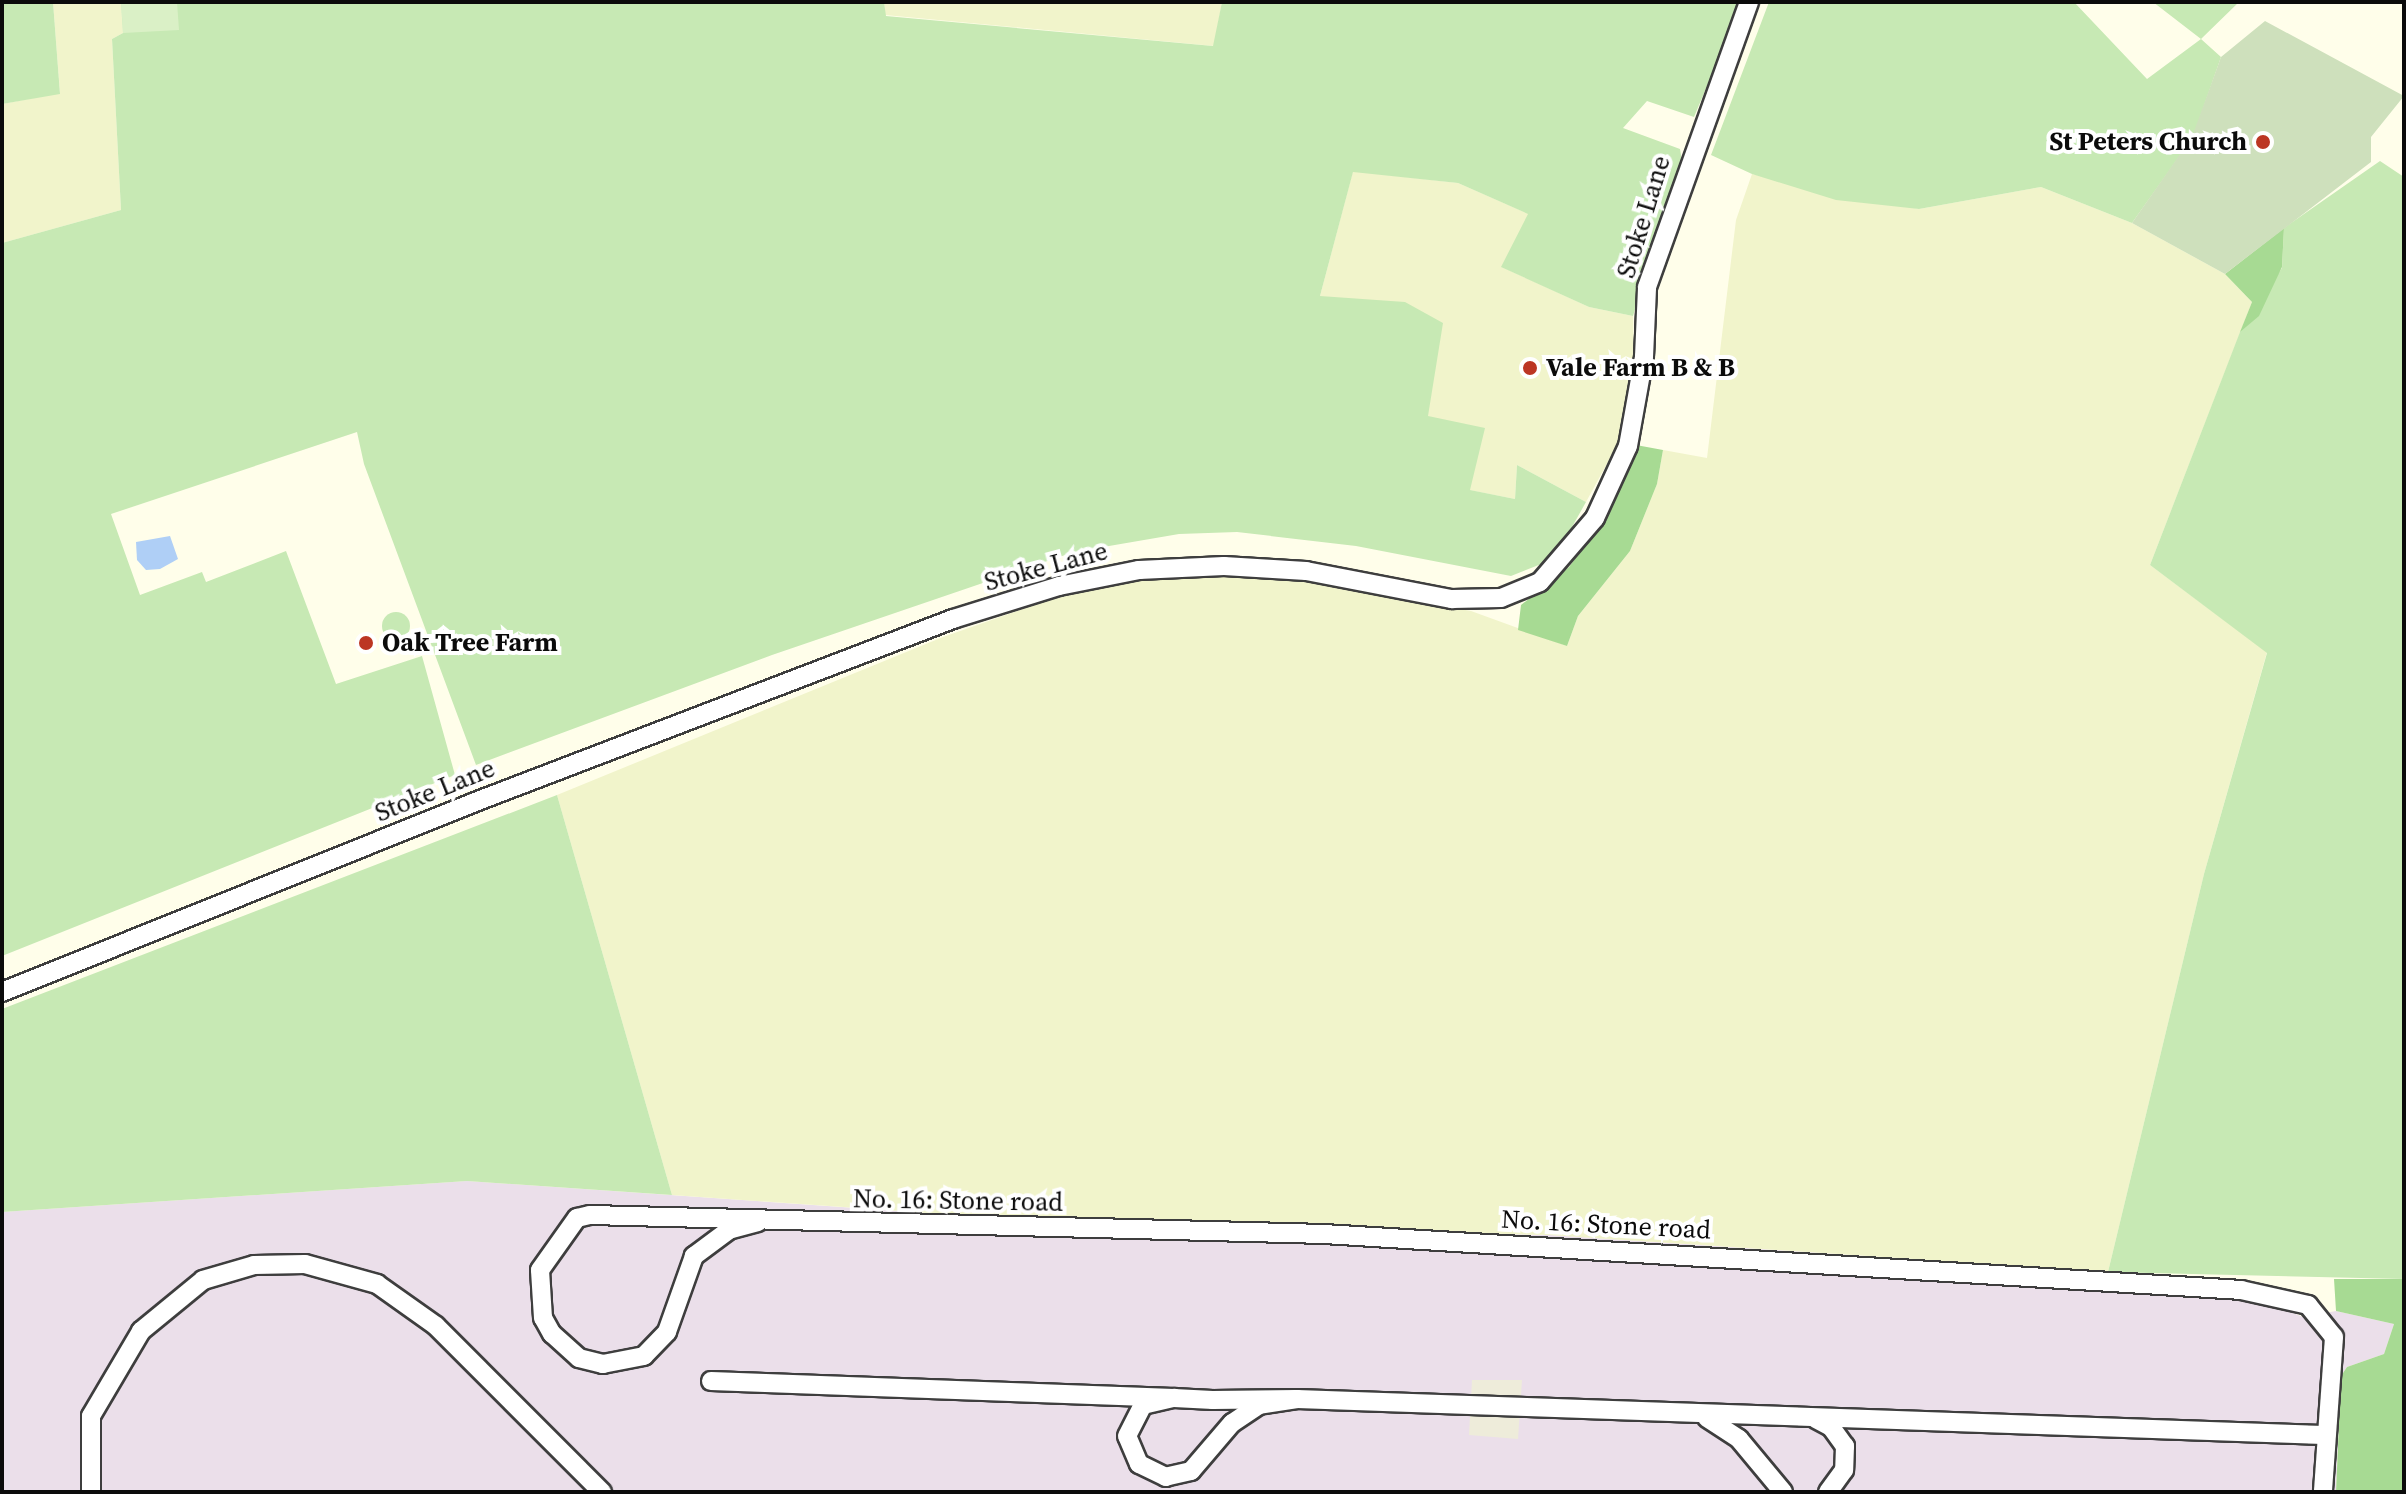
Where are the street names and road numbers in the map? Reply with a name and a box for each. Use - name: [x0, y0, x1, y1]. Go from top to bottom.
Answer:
- street label: Stoke Lane: [1611, 152, 1677, 282]
- street label: Stoke Lane: [981, 536, 1111, 598]
- street label: Stoke Lane: [371, 753, 499, 829]
- street label: No. 16: Stone road: [853, 1184, 1063, 1218]
- street label: No. 16: Stone road: [1500, 1204, 1712, 1246]

